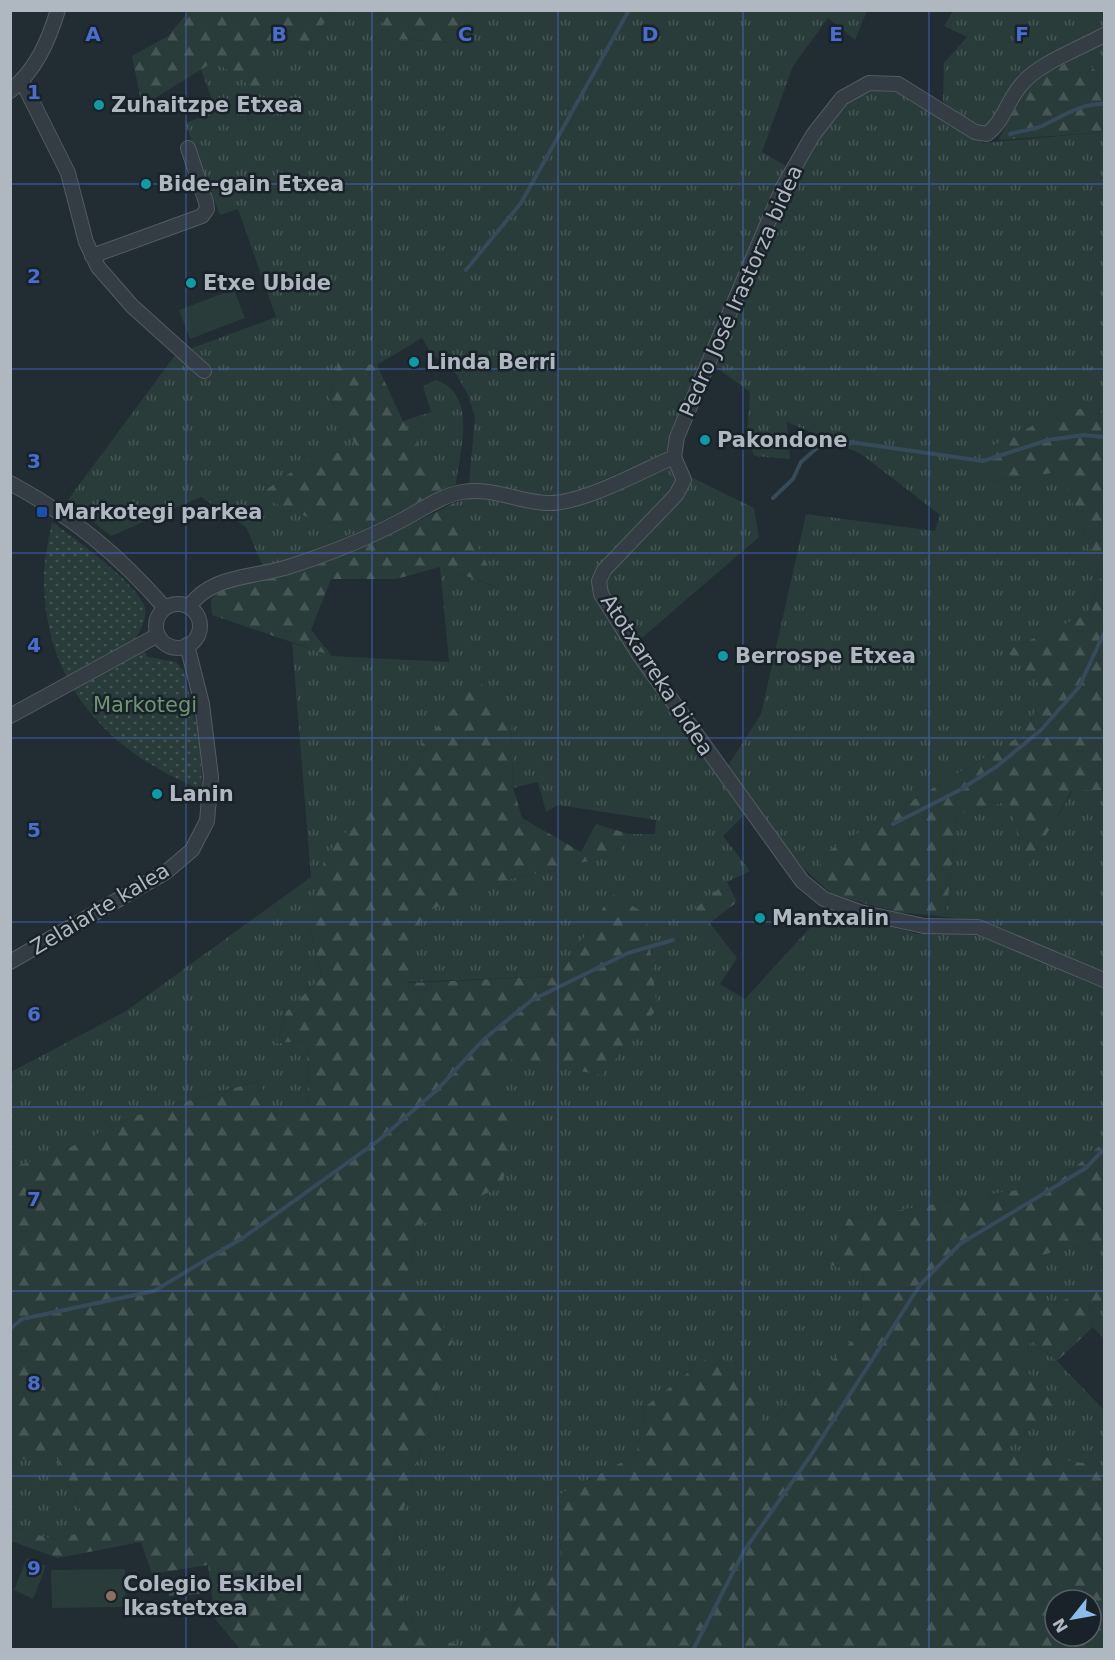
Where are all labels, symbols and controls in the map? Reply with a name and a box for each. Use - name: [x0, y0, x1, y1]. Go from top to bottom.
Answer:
- text: A: [85, 22, 101, 46]
- text: B: [271, 22, 287, 46]
- text: C: [458, 22, 472, 46]
- text: D: [642, 22, 658, 46]
- text: E: [829, 22, 843, 46]
- text: F: [1015, 22, 1029, 46]
- text: 1: [27, 80, 41, 104]
- place label: Zuhaitzpe Etxea: [111, 93, 303, 117]
- marker: Zuhaitzpe Etxea: [92, 98, 106, 112]
- street label: Pedro José Irastorza bidea: [675, 162, 807, 420]
- place label: Bide-gain Etxea: [158, 172, 344, 196]
- marker: Bide-gain Etxea: [139, 177, 153, 191]
- text: 2: [27, 264, 41, 288]
- place label: Etxe Ubide: [203, 271, 331, 295]
- marker: Etxe Ubide: [184, 276, 198, 290]
- place label: Linda Berri: [426, 350, 556, 374]
- marker: Linda Berri: [407, 355, 421, 369]
- place label: Pakondone: [717, 428, 847, 452]
- marker: Pakondone: [698, 433, 712, 447]
- text: 3: [27, 449, 41, 473]
- place label: Markotegi parkea: [54, 500, 262, 524]
- marker: Markotegi parkea: [35, 505, 49, 519]
- street label: Atotxarreka bidea: [596, 590, 718, 760]
- text: 4: [27, 633, 41, 657]
- place label: Berrospe Etxea: [735, 644, 916, 668]
- marker: Berrospe Etxea: [716, 649, 730, 663]
- park label: Markotegi: [93, 693, 197, 717]
- place label: Lanin: [169, 782, 234, 806]
- marker: Lanin: [150, 787, 164, 801]
- text: 5: [27, 818, 41, 842]
- street label: Zelaiarte kalea: [26, 858, 174, 960]
- place label: Mantxalin: [772, 906, 889, 930]
- marker: Mantxalin: [753, 911, 767, 925]
- text: 6: [27, 1002, 41, 1026]
- text: 7: [27, 1187, 41, 1211]
- text: 8: [27, 1371, 41, 1395]
- text: 9: [27, 1556, 41, 1580]
- place label: Colegio Eskibel Ikastetxea: [123, 1572, 303, 1620]
- north arrow: [1043, 1588, 1103, 1648]
- marker: Colegio Eskibel Ikastetxea: [104, 1589, 118, 1603]
- text: N: [1049, 1615, 1072, 1636]

